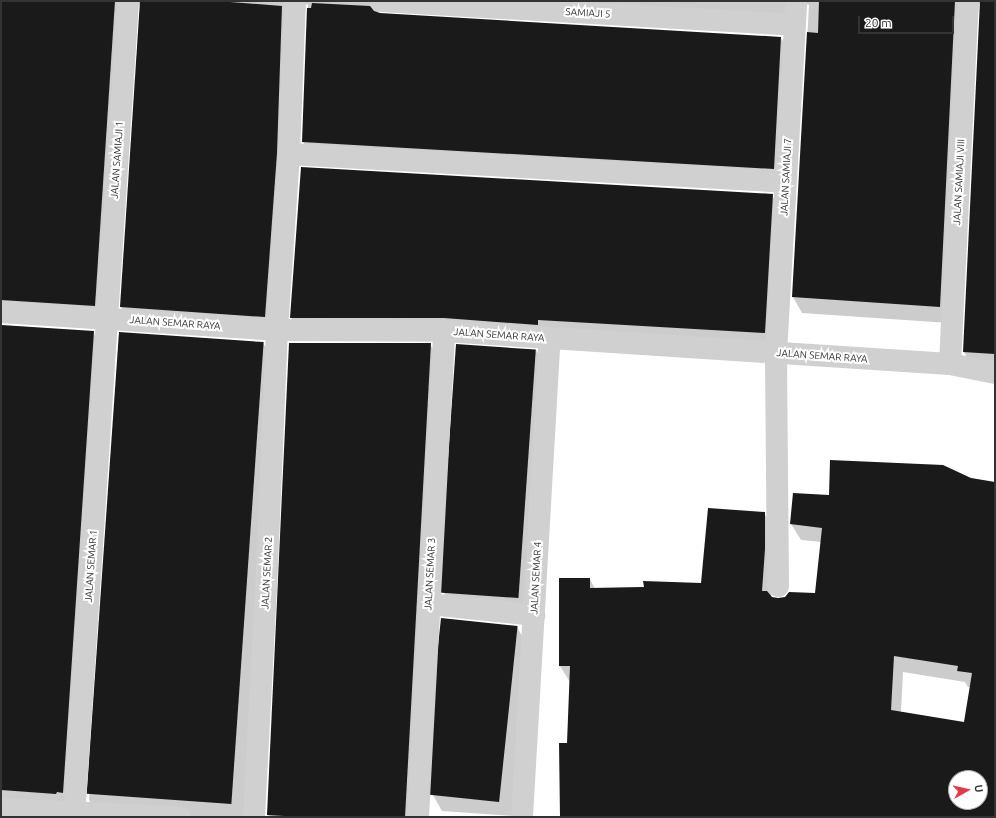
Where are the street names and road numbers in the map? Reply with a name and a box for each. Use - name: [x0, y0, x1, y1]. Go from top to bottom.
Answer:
- street label: SAMIAJI 5: [565, 6, 611, 20]
- street label: JALAN SAMIAJI 1: [108, 121, 126, 199]
- street label: JALAN SAMIAJI 7: [778, 138, 794, 216]
- street label: JALAN SAMIAJI VIII: [951, 139, 967, 225]
- street label: JALAN SEMAR RAYA: [129, 314, 221, 332]
- street label: JALAN SEMAR RAYA: [453, 326, 545, 344]
- street label: JALAN SEMAR RAYA: [776, 347, 868, 365]
- street label: JALAN SEMAR 1: [82, 529, 100, 603]
- street label: JALAN SEMAR 2: [259, 536, 275, 610]
- street label: JALAN SEMAR 3: [422, 537, 438, 611]
- street label: JALAN SEMAR 4: [528, 541, 544, 615]

